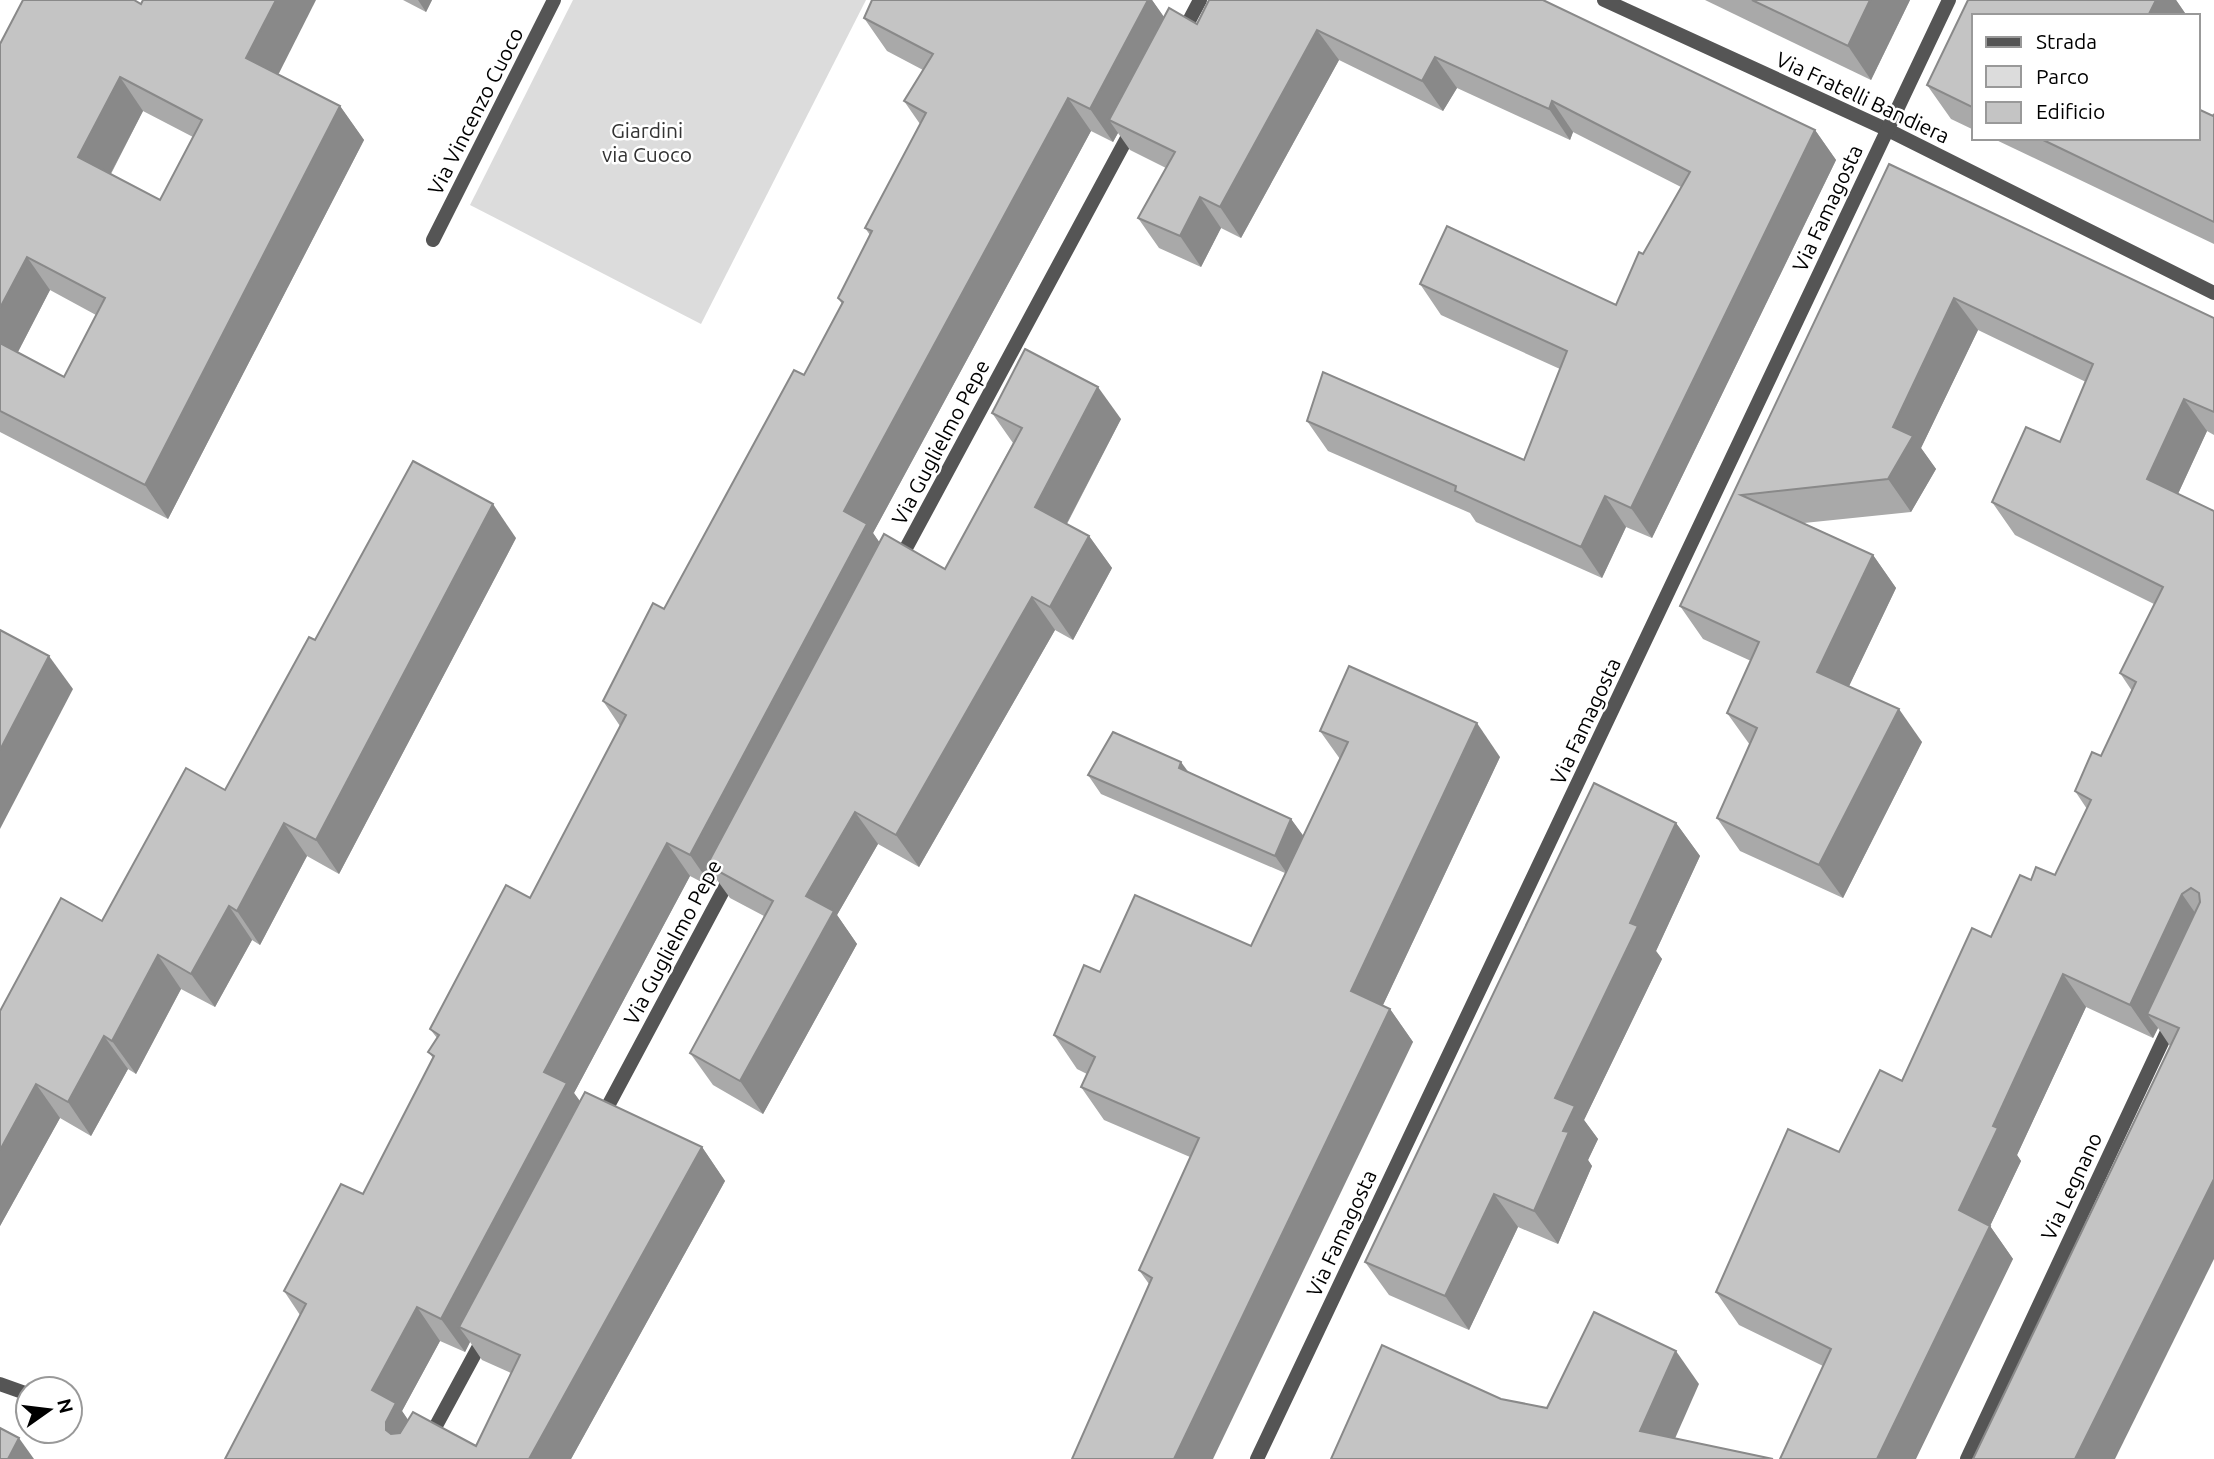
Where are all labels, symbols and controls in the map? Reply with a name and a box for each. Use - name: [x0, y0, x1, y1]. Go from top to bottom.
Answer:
- legend: [1972, 14, 2200, 140]
- street label: Via Vincenzo Cuoco: [422, 23, 528, 199]
- text: Strada: [2036, 29, 2097, 53]
- street label: Via Fratelli Bandiera: [1772, 46, 1954, 148]
- text: Parco: [2036, 64, 2089, 88]
- text: Edificio: [2036, 99, 2105, 123]
- park label: Giardini via Cuoco: [602, 118, 692, 166]
- street label: Via Famagosta: [1787, 141, 1867, 275]
- street label: Via Guglielmo Pepe: [886, 355, 994, 529]
- street label: Via Famagosta: [1545, 654, 1625, 788]
- street label: Via Guglielmo Pepe: [618, 855, 726, 1029]
- street label: Via Legnano: [2036, 1128, 2106, 1244]
- street label: Via Famagosta: [1301, 1166, 1381, 1300]
- north arrow: [14, 1375, 84, 1445]
- text: N: [53, 1396, 78, 1415]

